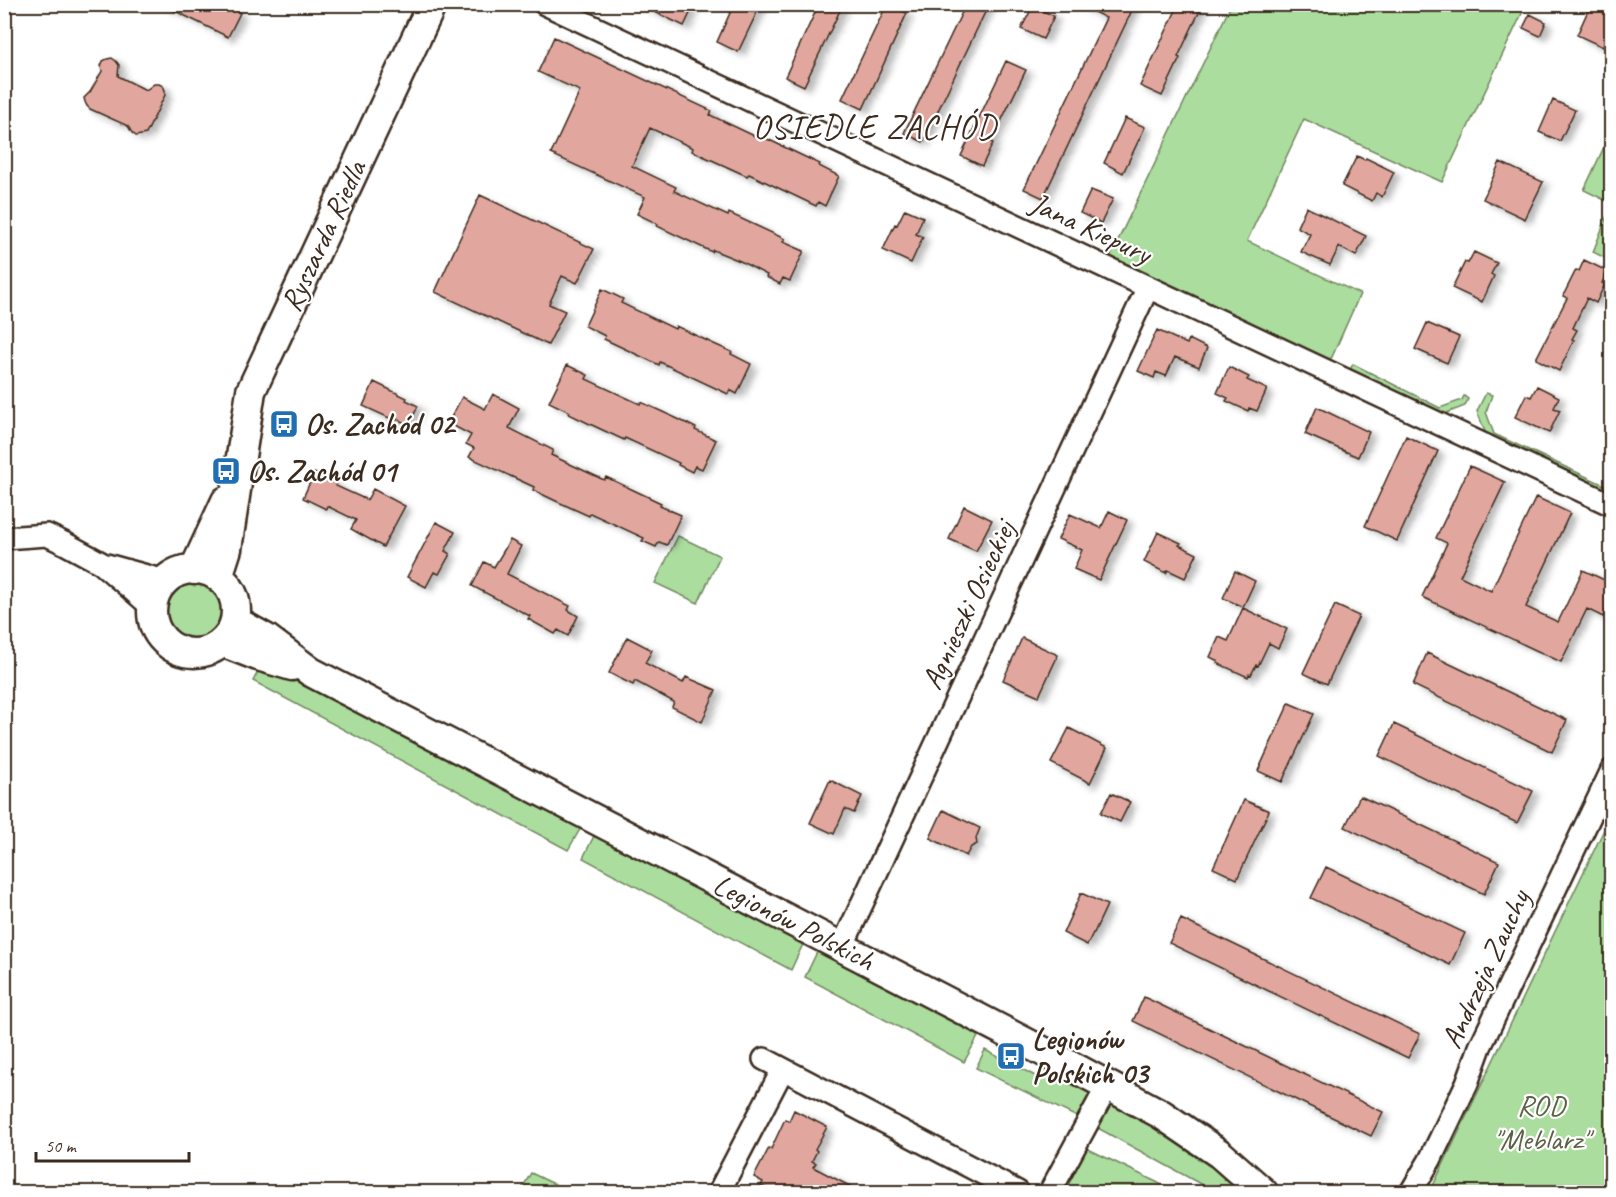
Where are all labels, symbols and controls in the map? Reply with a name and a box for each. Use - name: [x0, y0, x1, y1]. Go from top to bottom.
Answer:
- district label: OSIEDLE ZACHÓD: [753, 106, 998, 148]
- street label: Ryszarda Riedla: [272, 153, 375, 317]
- street label: Jana Kiepury: [1023, 183, 1160, 274]
- place label: Os. Zachód 02: [305, 405, 457, 443]
- bus stop icon: Os. Zachód 02: [268, 408, 300, 440]
- place label: Os. Zachód 01: [247, 452, 400, 490]
- bus stop icon: Os. Zachód 01: [210, 455, 242, 487]
- street label: Agnieszki Osieckiej: [912, 512, 1025, 695]
- street label: Legionów Polskich: [707, 865, 881, 979]
- street label: Andrzeja Zauchy: [1432, 882, 1539, 1054]
- place label: Legionów Polskich 03: [1032, 1020, 1151, 1092]
- bus stop icon: Legionów Polskich 03: [995, 1040, 1027, 1072]
- park label: ROD "Meblarz": [1493, 1086, 1595, 1158]
- scale bar: [36, 1125, 189, 1163]
- text: 50 m: [45, 1135, 78, 1157]

